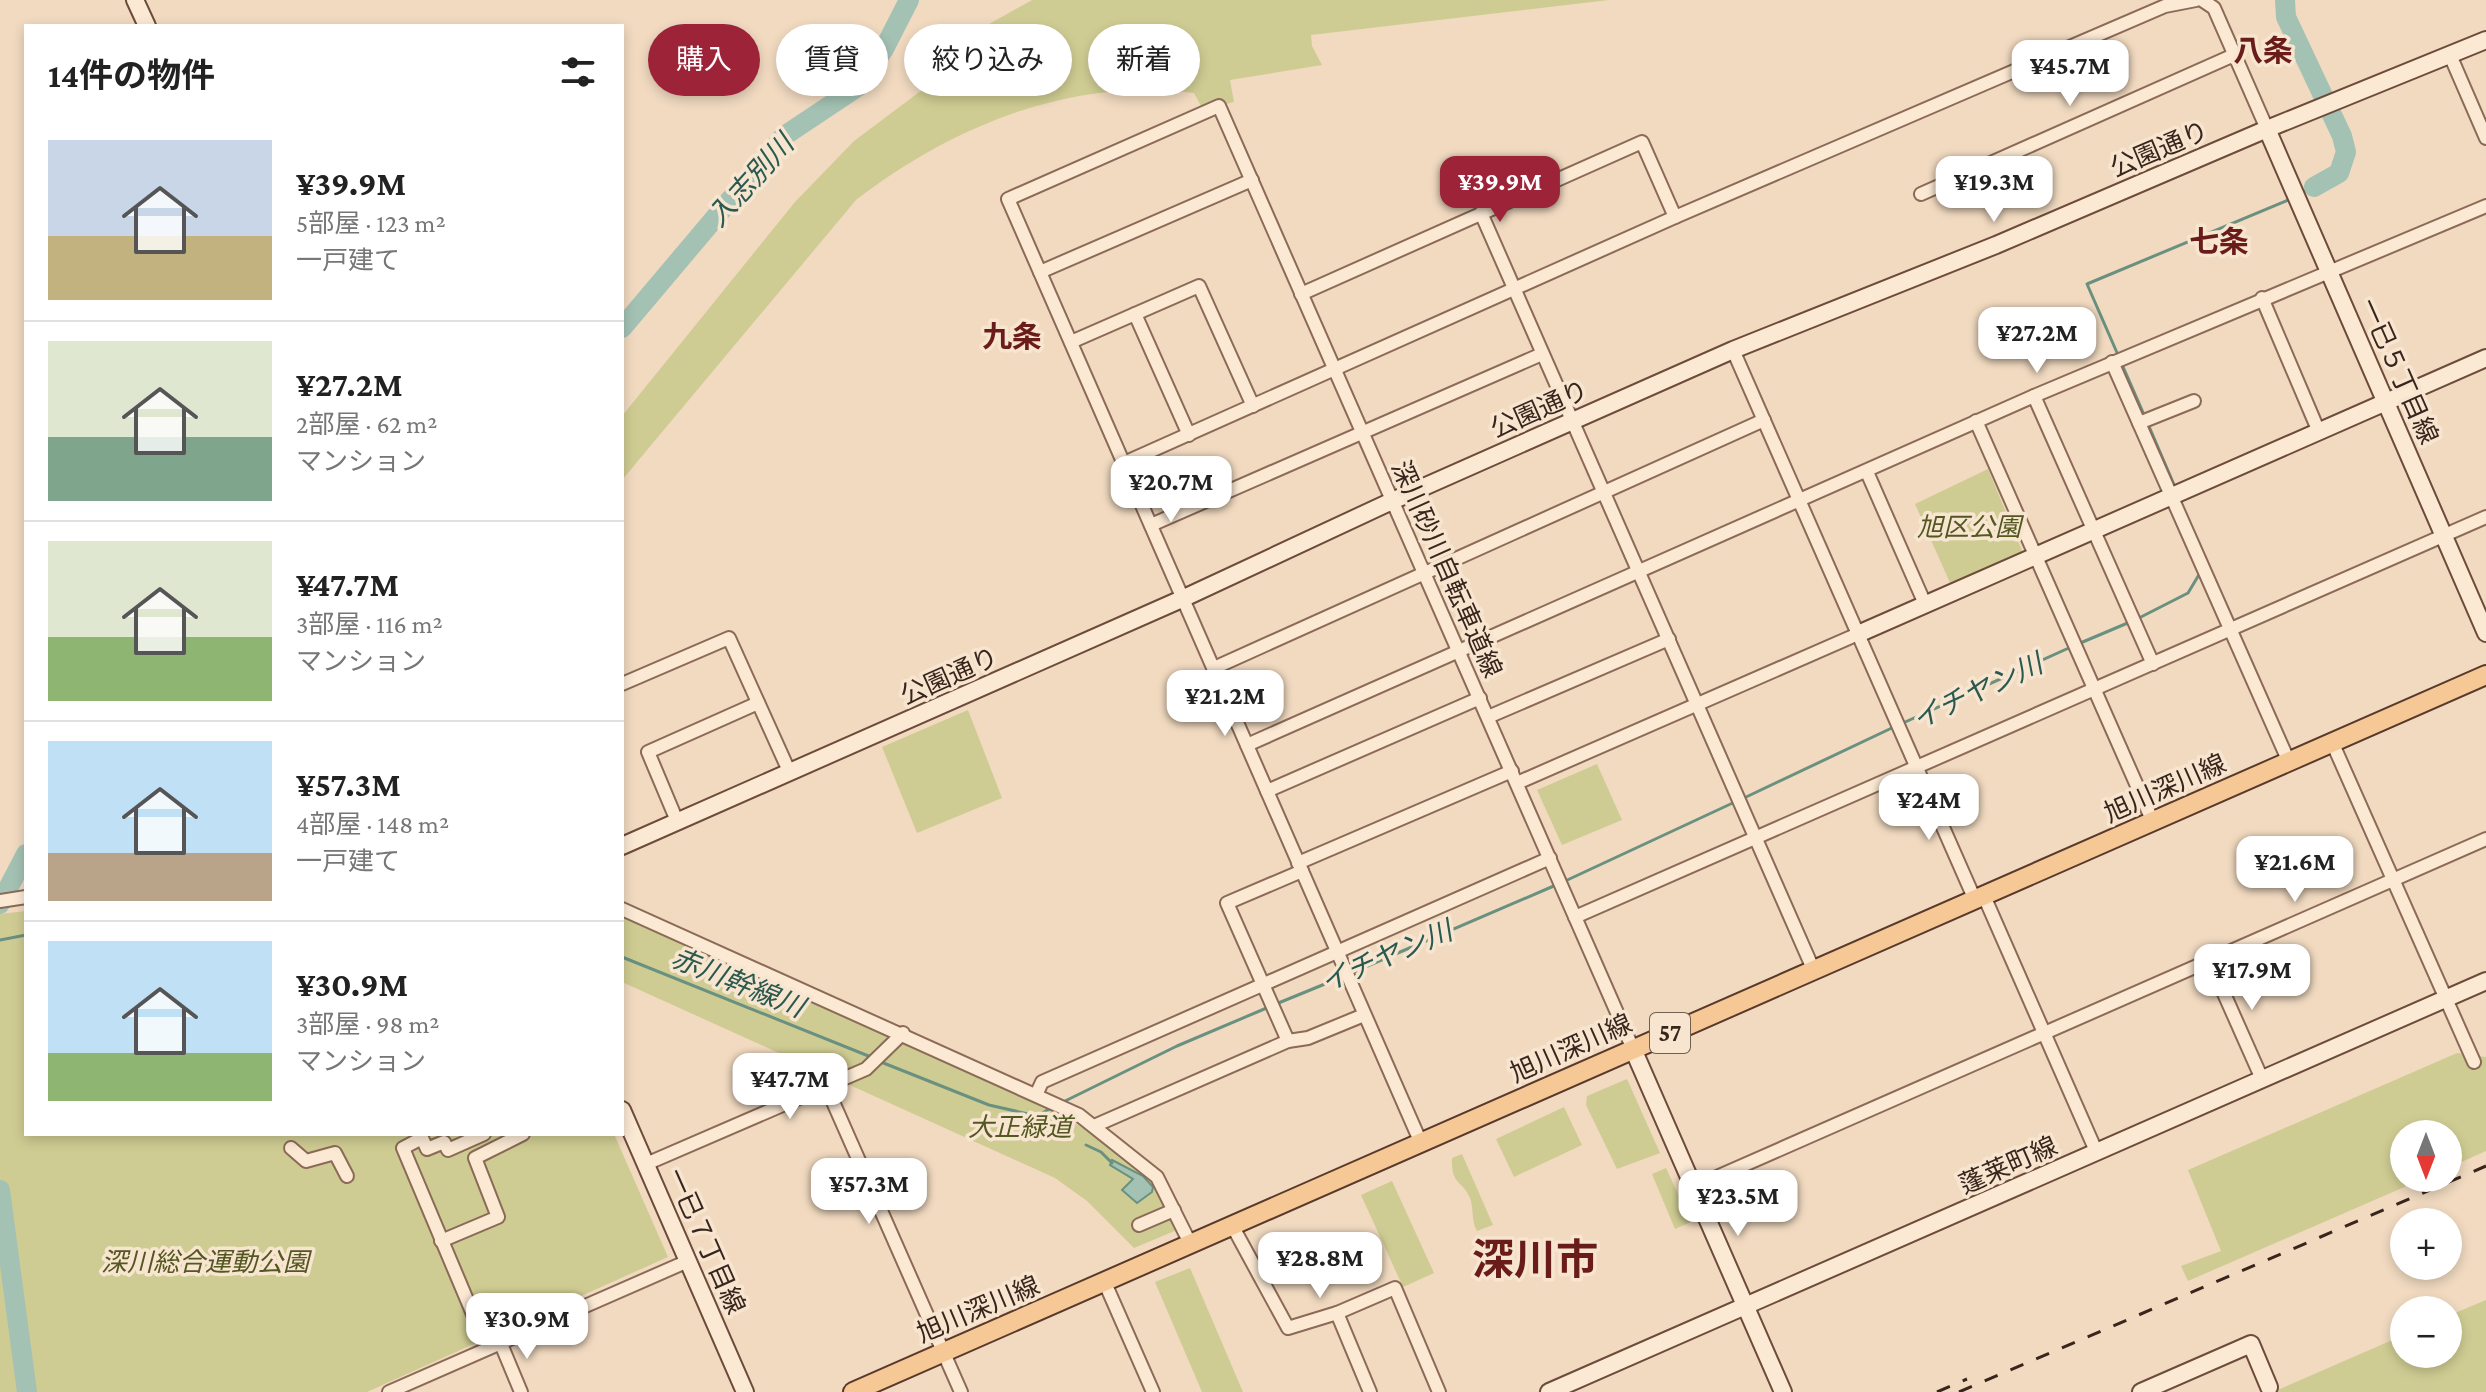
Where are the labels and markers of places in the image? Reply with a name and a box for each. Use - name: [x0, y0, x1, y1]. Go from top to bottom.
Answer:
- pin: ¥45.7M: [2005, 40, 2135, 108]
- pin: ¥39.9M: [1435, 156, 1565, 224]
- pin: ¥19.3M: [1929, 156, 2059, 224]
- pin: ¥27.2M: [1972, 307, 2102, 375]
- pin: ¥20.7M: [1106, 456, 1236, 524]
- pin: ¥21.2M: [1160, 670, 1290, 738]
- pin: ¥24M: [1882, 774, 1976, 842]
- pin: ¥21.6M: [2230, 836, 2360, 904]
- pin: ¥17.9M: [2187, 944, 2317, 1012]
- pin: ¥47.7M: [725, 1053, 855, 1121]
- pin: ¥57.3M: [804, 1158, 934, 1226]
- pin: ¥23.5M: [1673, 1170, 1803, 1238]
- pin: ¥28.8M: [1255, 1232, 1385, 1300]
- pin: ¥30.9M: [462, 1293, 592, 1361]

